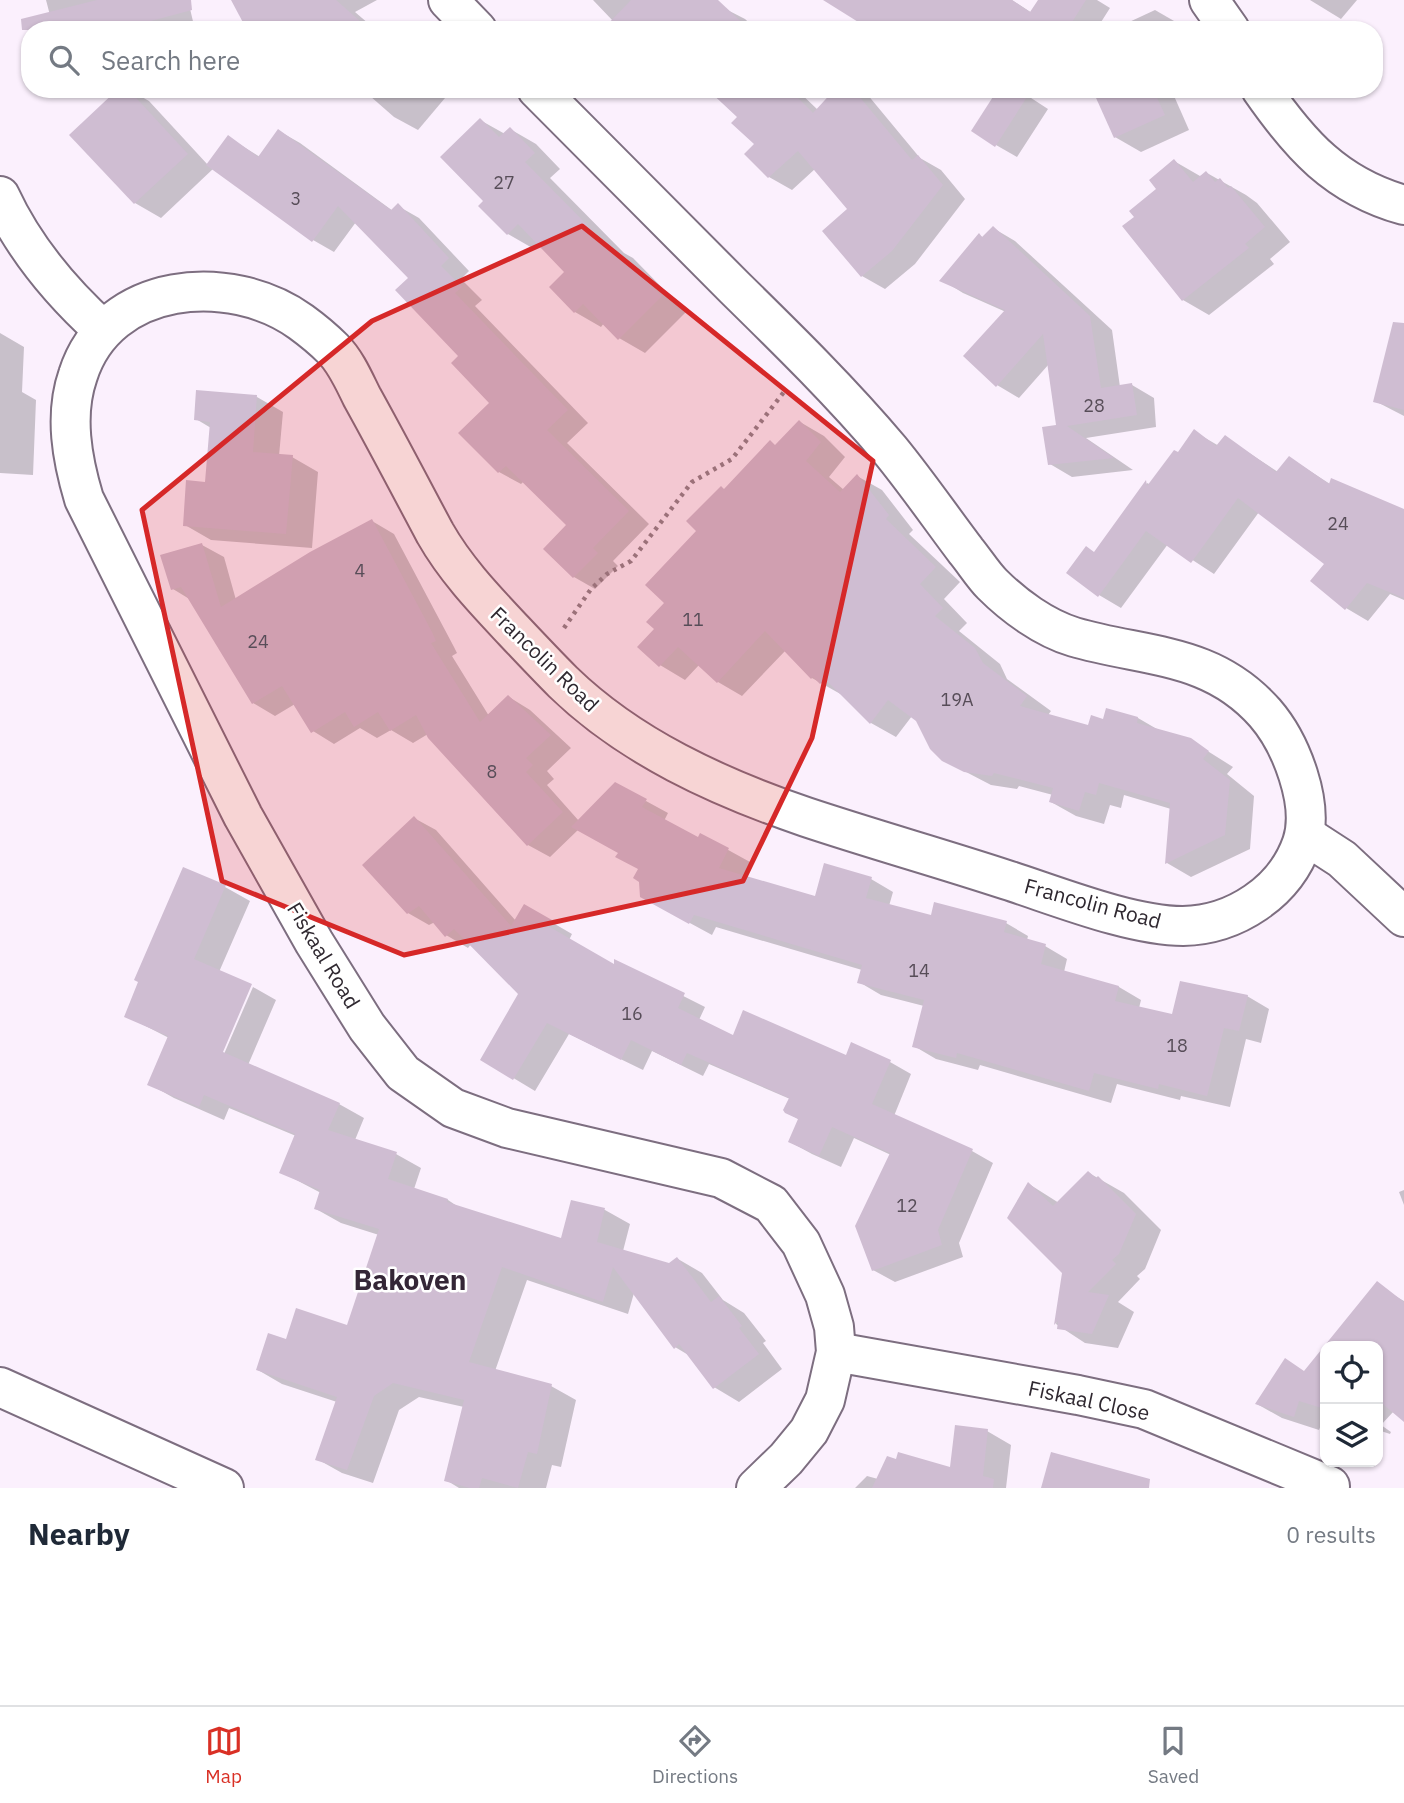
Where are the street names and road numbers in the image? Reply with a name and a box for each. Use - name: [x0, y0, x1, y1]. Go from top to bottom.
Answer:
- street label: Francolin Road: [485, 600, 605, 718]
- street label: Francolin Road: [1022, 871, 1164, 935]
- street label: Fiskaal Road: [281, 897, 367, 1013]
- street label: Fiskaal Close: [1026, 1373, 1152, 1427]

